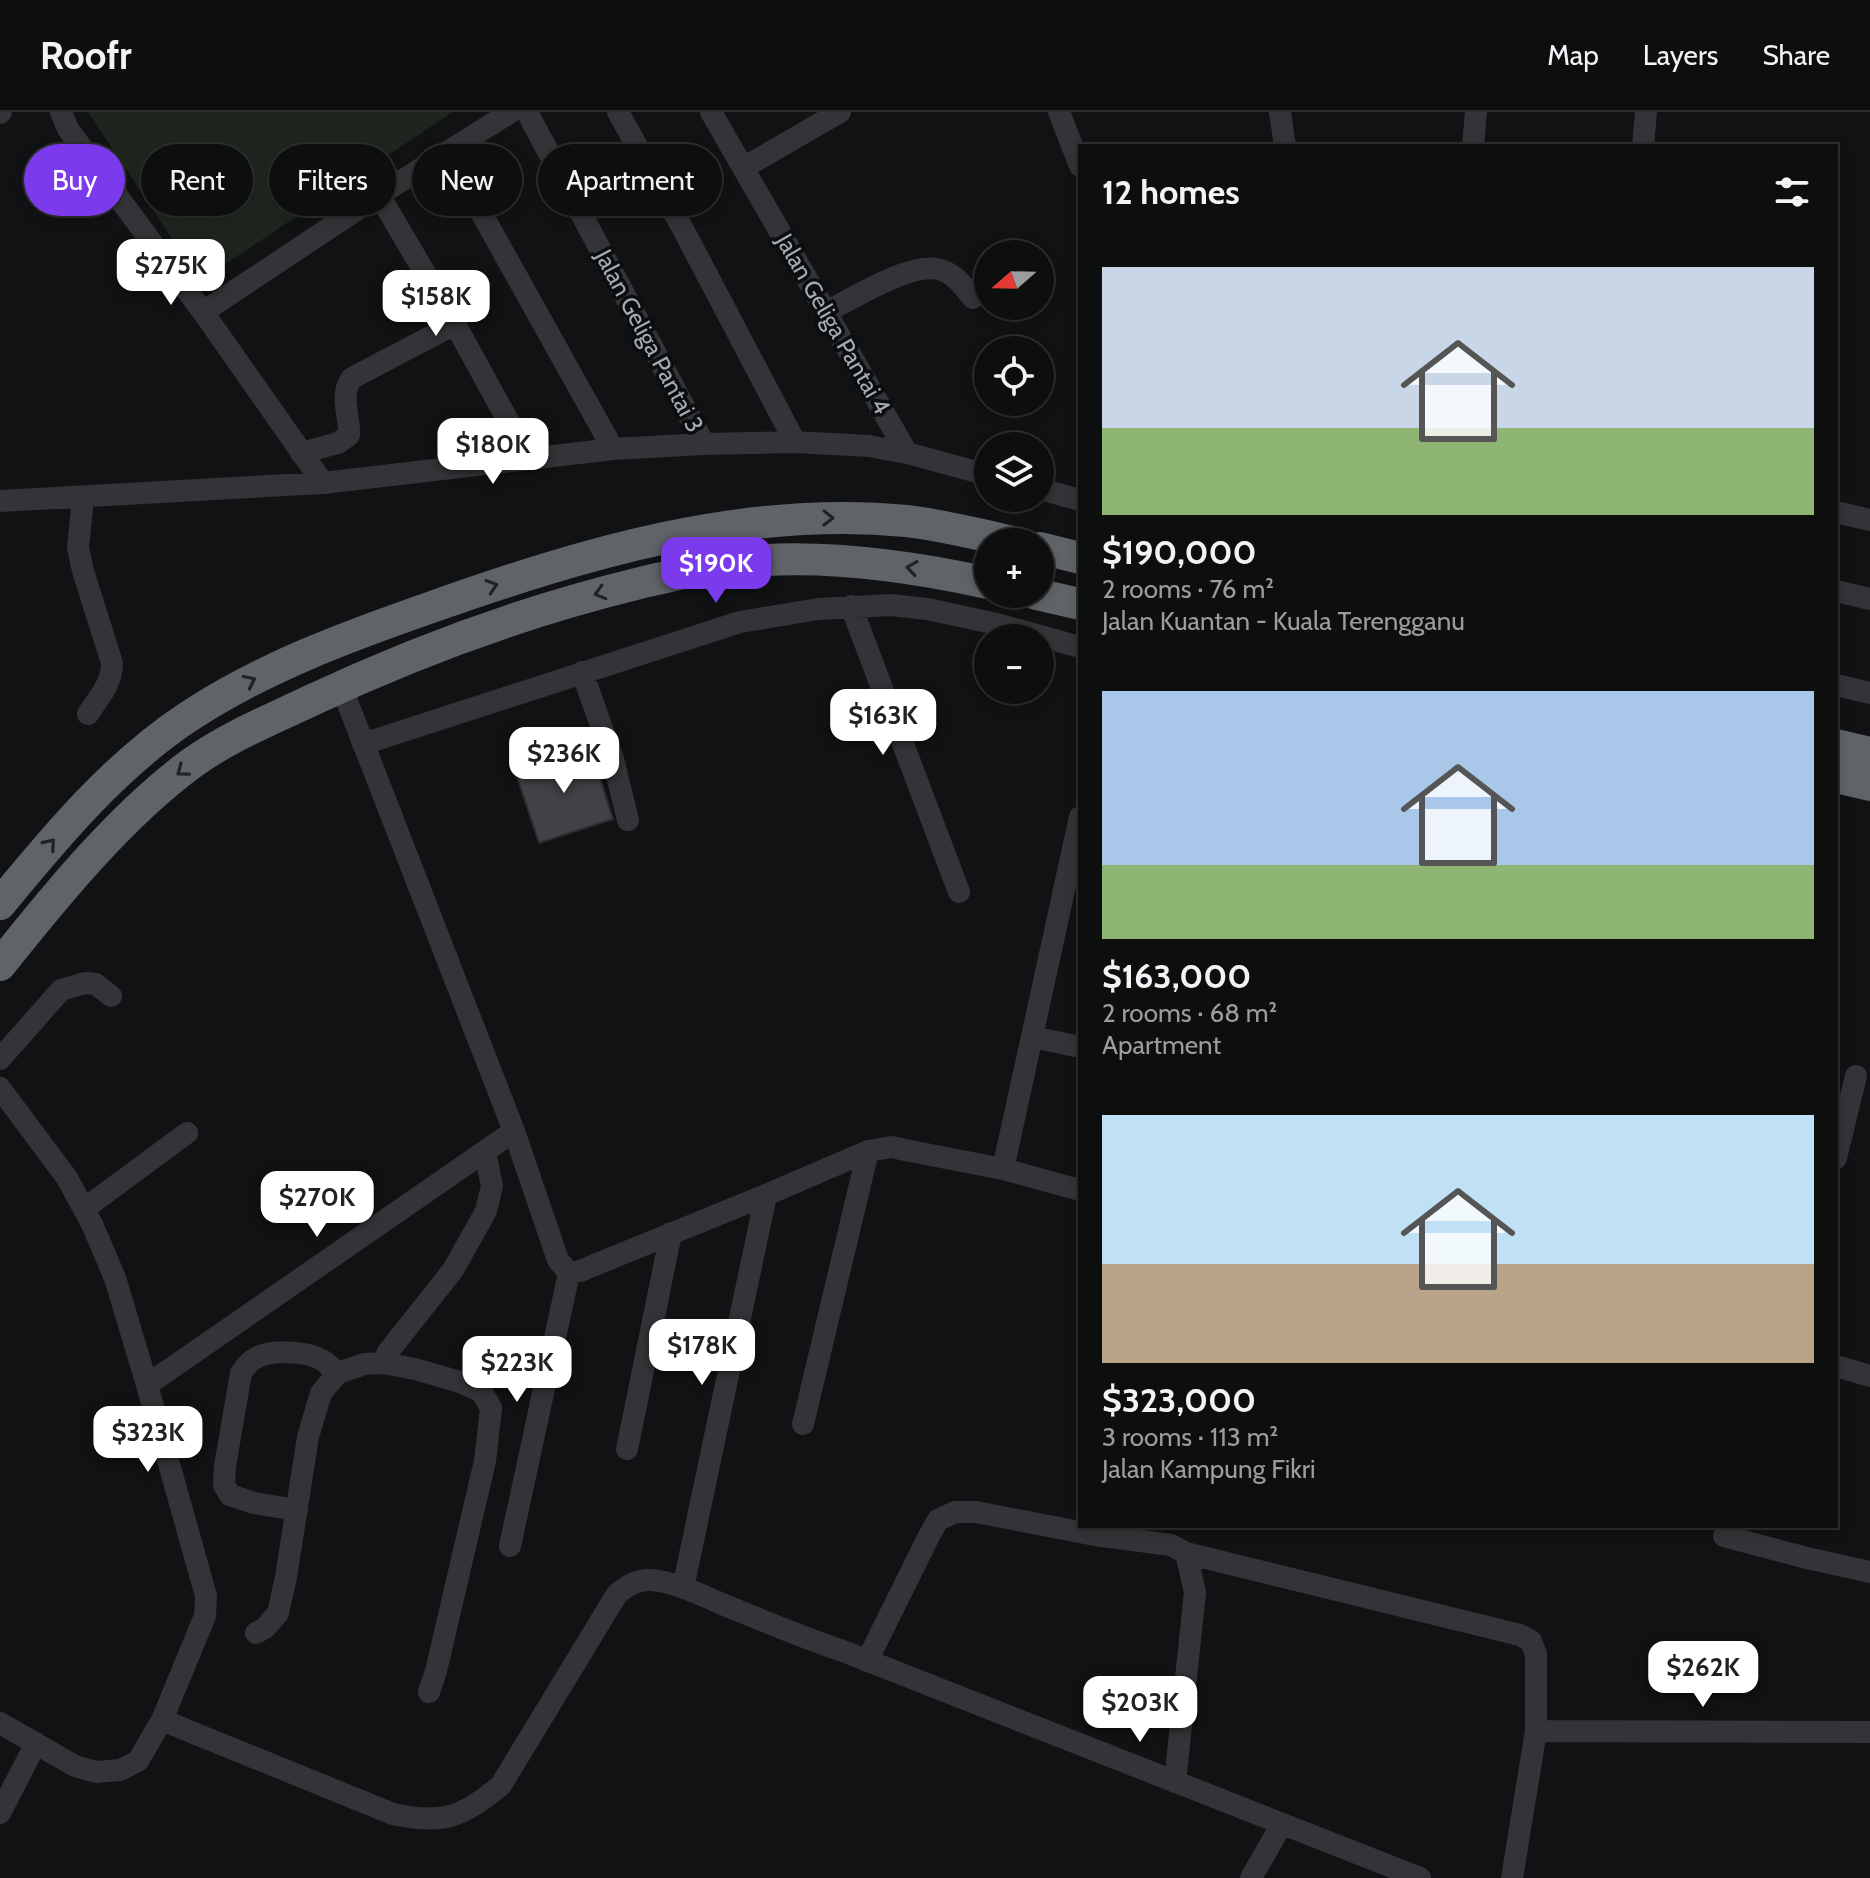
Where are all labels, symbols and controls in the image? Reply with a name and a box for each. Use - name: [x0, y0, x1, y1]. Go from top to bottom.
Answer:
- text: Roofr: [40, 32, 132, 79]
- text: Map: [1547, 38, 1599, 72]
- text: Layers: [1643, 38, 1718, 72]
- text: Share: [1762, 38, 1830, 72]
- chip: Buy: [24, 144, 125, 216]
- chip: Rent: [141, 144, 253, 216]
- chip: Filters: [269, 144, 396, 216]
- chip: New: [412, 144, 522, 216]
- chip: Apartment: [538, 144, 722, 216]
- icon: filters: [1770, 170, 1814, 214]
- text: 12 homes: [1102, 171, 1240, 213]
- street label: Jalan Geliga Pantai 4: [770, 228, 897, 419]
- pin: $275K: [115, 239, 227, 307]
- north arrow: [974, 240, 1054, 320]
- map controls: [974, 240, 1054, 704]
- street label: Jalan Geliga Pantai 3: [589, 244, 710, 437]
- text: $275K: [135, 249, 207, 281]
- pin: $158K: [380, 270, 492, 338]
- text: $158K: [401, 280, 471, 312]
- icon: home: [1386, 319, 1530, 463]
- button: locate: [974, 336, 1054, 416]
- pin: $180K: [437, 418, 549, 486]
- text: $180K: [455, 428, 531, 460]
- button: layers: [974, 432, 1054, 512]
- one-way arrow: [822, 509, 835, 527]
- button: +: [974, 528, 1054, 608]
- text: $190,000: [1102, 531, 1257, 573]
- pin: $190K: [660, 537, 772, 605]
- text: $190K: [679, 547, 753, 579]
- one-way arrow: [905, 561, 918, 578]
- text: 2 rooms · 76 m²: [1102, 573, 1274, 605]
- one-way arrow: [485, 579, 498, 595]
- one-way arrow: [593, 584, 607, 600]
- text: Jalan Kuantan - Kuala Terengganu: [1102, 605, 1465, 637]
- button: −: [974, 624, 1054, 704]
- one-way arrow: [242, 676, 257, 691]
- pin: $163K: [827, 689, 939, 757]
- text: $163K: [848, 699, 918, 731]
- pin: $236K: [508, 727, 620, 795]
- text: $236K: [527, 737, 601, 769]
- icon: home: [1386, 743, 1530, 887]
- one-way arrow: [176, 762, 191, 776]
- one-way arrow: [40, 839, 55, 853]
- text: $163,000: [1102, 955, 1251, 997]
- text: 2 rooms · 68 m²: [1102, 997, 1277, 1029]
- text: Apartment: [1102, 1029, 1221, 1061]
- icon: home: [1386, 1167, 1530, 1311]
- pin: $270K: [261, 1171, 373, 1239]
- text: $270K: [279, 1181, 355, 1213]
- pin: $178K: [646, 1319, 758, 1387]
- text: $178K: [667, 1329, 737, 1361]
- pin: $223K: [461, 1336, 573, 1404]
- text: $223K: [481, 1346, 553, 1378]
- text: $323,000: [1102, 1379, 1256, 1421]
- pin: $323K: [92, 1406, 204, 1474]
- text: $323K: [111, 1416, 185, 1448]
- text: 3 rooms · 113 m²: [1102, 1421, 1278, 1453]
- text: Jalan Kampung Fikri: [1102, 1453, 1316, 1485]
- pin: $262K: [1647, 1641, 1759, 1709]
- text: $262K: [1666, 1651, 1740, 1683]
- pin: $203K: [1084, 1676, 1196, 1744]
- text: $203K: [1101, 1686, 1179, 1718]

